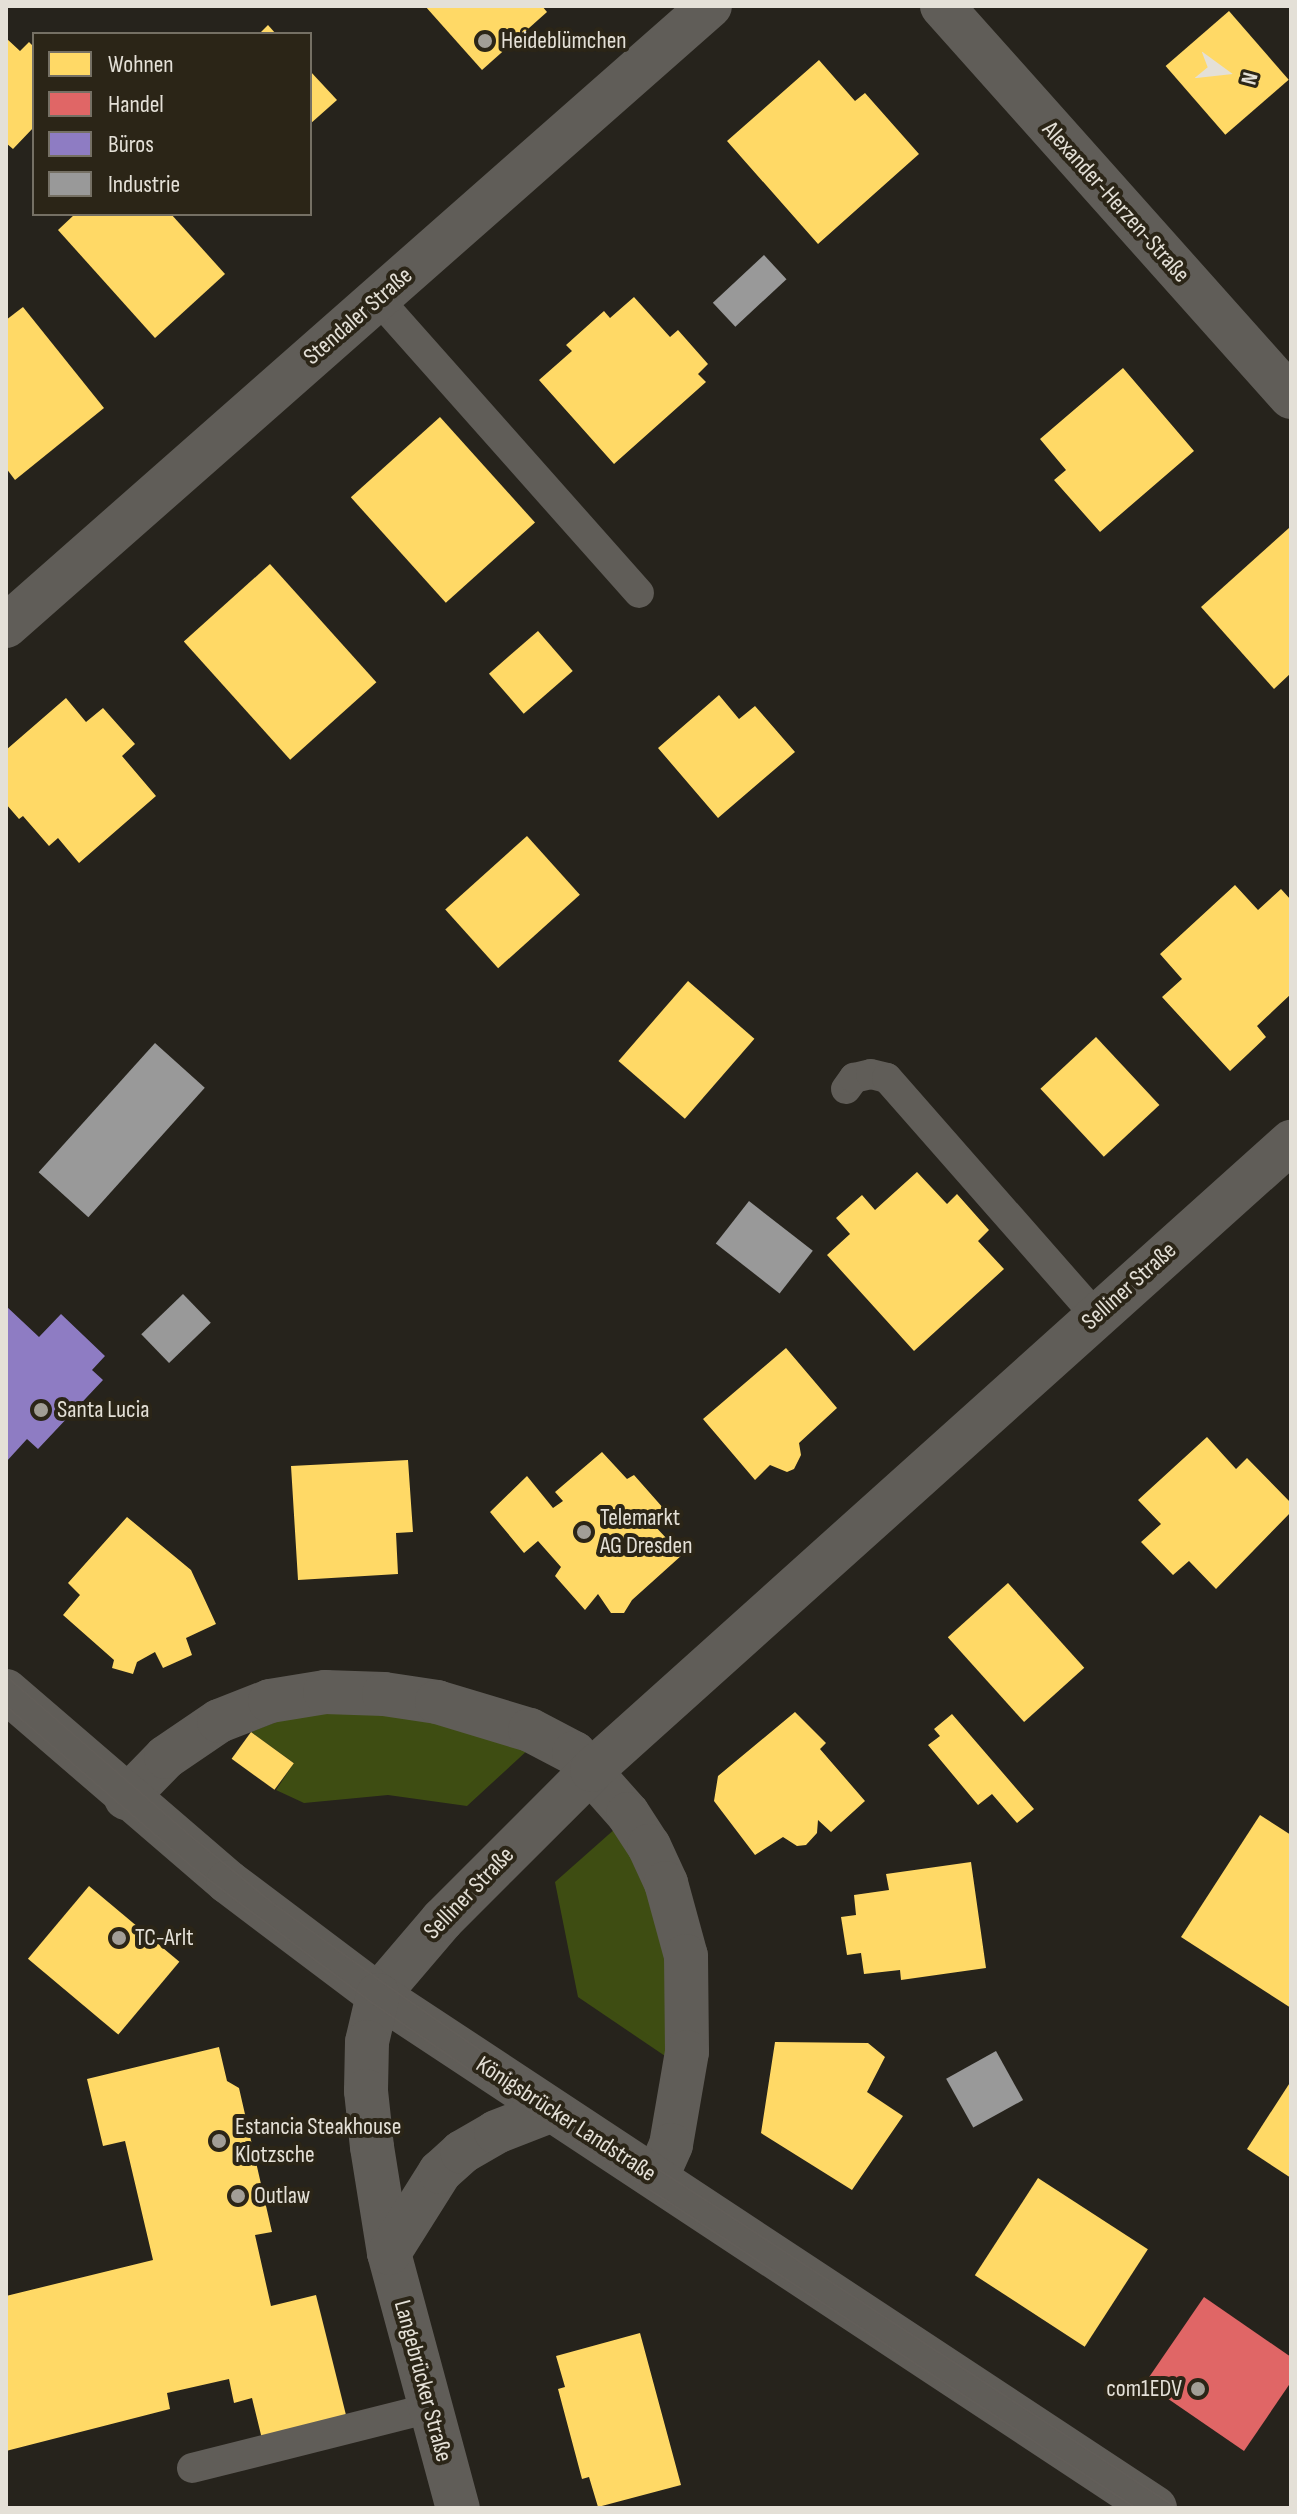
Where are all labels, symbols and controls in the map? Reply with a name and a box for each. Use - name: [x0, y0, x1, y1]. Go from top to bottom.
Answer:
- place label: Heideblümchen: [501, 27, 627, 55]
- legend: [32, 32, 312, 216]
- marker: Heideblümchen: [476, 32, 494, 50]
- north arrow: [1185, 32, 1265, 112]
- text: Wohnen: [108, 50, 174, 79]
- text: N: [1234, 69, 1263, 88]
- text: Handel: [108, 90, 164, 119]
- street label: Alexander-Herzen-Straße: [1036, 116, 1196, 288]
- text: Büros: [108, 130, 154, 159]
- text: Industrie: [108, 170, 180, 199]
- street label: Stendaler Straße: [298, 261, 418, 371]
- street label: Selliner Straße: [1076, 1236, 1182, 1336]
- place label: Santa Lucia: [57, 1396, 149, 1424]
- marker: Santa Lucia: [32, 1401, 50, 1419]
- place label: Telemarkt AG Dresden: [600, 1504, 692, 1560]
- marker: Telemarkt AG Dresden: [575, 1523, 593, 1541]
- street label: Selliner Straße: [418, 1841, 520, 1945]
- place label: TC-Arlt: [135, 1924, 194, 1952]
- marker: TC-Arlt: [110, 1929, 128, 1947]
- street label: Königsbrücker Landstraße: [471, 2050, 661, 2188]
- place label: Estancia Steakhouse Klotzsche: [235, 2113, 401, 2169]
- marker: Estancia Steakhouse Klotzsche: [210, 2132, 228, 2150]
- place label: Outlaw: [254, 2182, 310, 2210]
- marker: Outlaw: [229, 2187, 247, 2205]
- street label: Langebrücker Straße: [388, 2297, 458, 2465]
- place label: com1EDV: [1106, 2375, 1182, 2403]
- marker: com1EDV: [1189, 2380, 1207, 2398]

